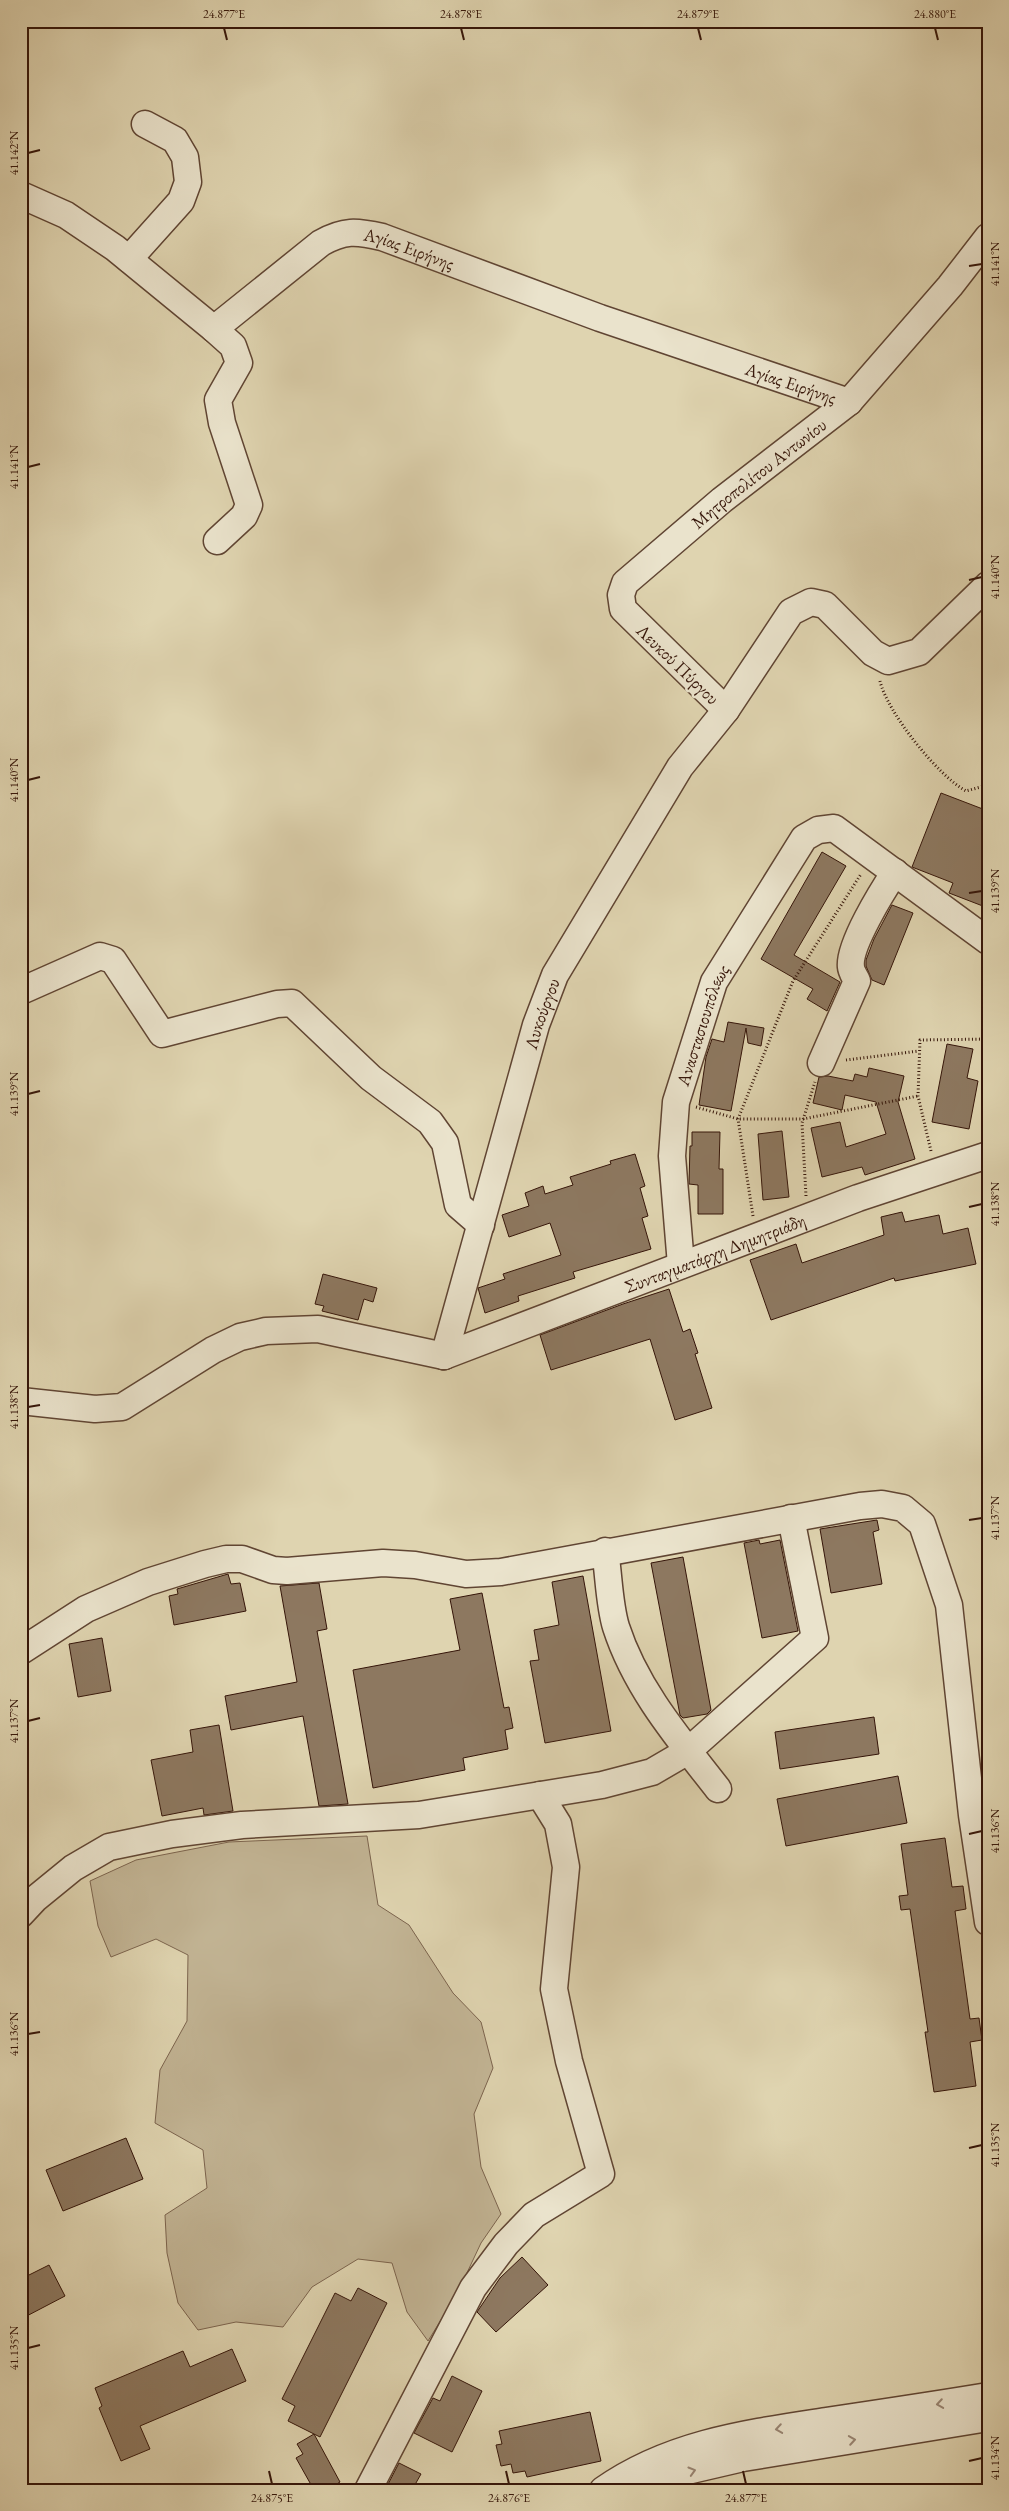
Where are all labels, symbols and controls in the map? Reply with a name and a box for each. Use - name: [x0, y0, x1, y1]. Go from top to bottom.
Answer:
- text: 24.877°E: [203, 6, 245, 22]
- text: 24.878°E: [440, 6, 482, 22]
- text: 24.879°E: [677, 6, 719, 22]
- text: 24.880°E: [914, 6, 956, 22]
- text: 41.142°N: [6, 130, 22, 175]
- street label: Αγίας Ειρήνης: [361, 222, 458, 274]
- text: 41.141°N: [987, 241, 1003, 286]
- street label: Αγίας Ειρήνης: [742, 356, 840, 408]
- street label: Μητροπολίτου Αντωνίου: [686, 413, 831, 533]
- text: 41.141°N: [6, 444, 22, 489]
- text: 41.140°N: [987, 554, 1003, 599]
- street label: Λευκού Πύργου: [631, 618, 724, 709]
- text: 41.140°N: [6, 757, 22, 802]
- text: 41.139°N: [987, 868, 1003, 913]
- street label: Αναστασιουπόλεως: [670, 960, 734, 1089]
- street label: Λυκούργου: [518, 975, 564, 1053]
- text: 41.139°N: [6, 1071, 22, 1116]
- text: 41.138°N: [987, 1181, 1003, 1226]
- street label: Συνταγματάρχη Δημητριάδη: [621, 1208, 809, 1298]
- text: 41.138°N: [6, 1384, 22, 1429]
- text: 41.137°N: [987, 1495, 1003, 1540]
- text: 41.137°N: [6, 1698, 22, 1743]
- text: 41.136°N: [987, 1808, 1003, 1853]
- text: 41.136°N: [6, 2011, 22, 2056]
- text: 41.135°N: [987, 2122, 1003, 2167]
- text: 41.135°N: [6, 2325, 22, 2370]
- one-way arrow: [935, 2398, 944, 2408]
- one-way arrow: [775, 2423, 783, 2433]
- text: 41.134°N: [987, 2435, 1003, 2480]
- one-way arrow: [847, 2436, 856, 2446]
- one-way arrow: [688, 2466, 696, 2476]
- text: 24.875°E: [251, 2490, 293, 2506]
- text: 24.876°E: [488, 2490, 530, 2506]
- text: 24.877°E: [725, 2490, 767, 2506]

